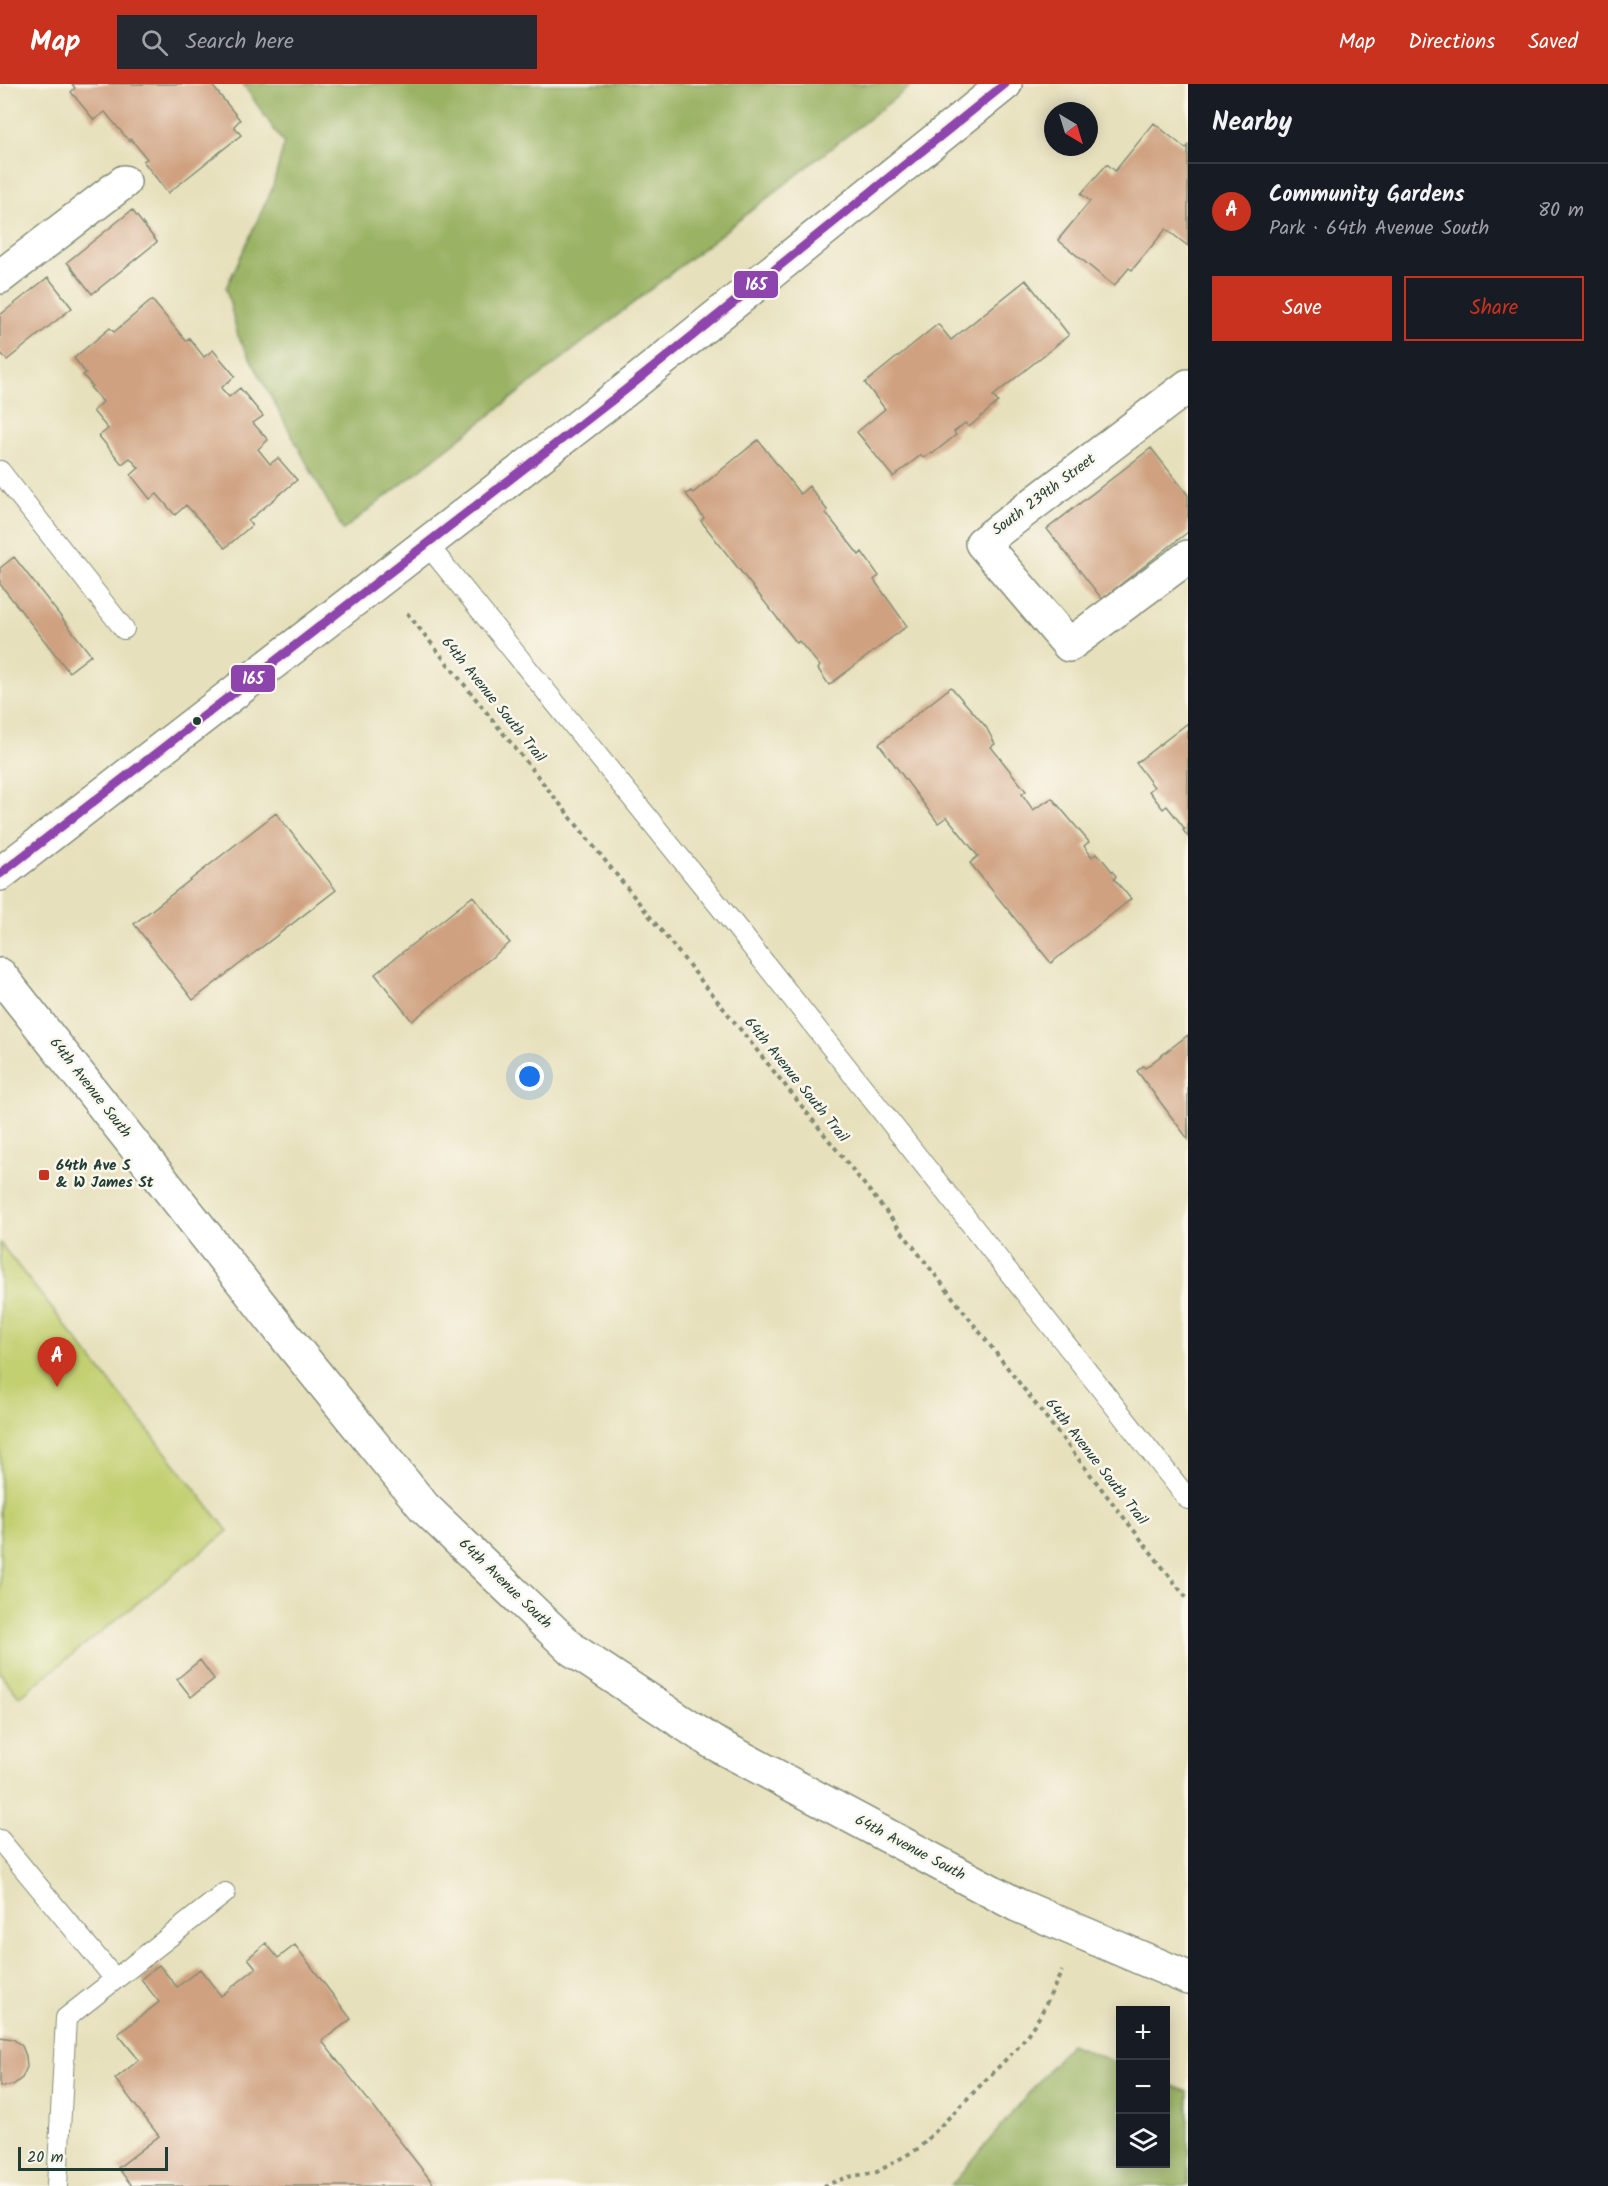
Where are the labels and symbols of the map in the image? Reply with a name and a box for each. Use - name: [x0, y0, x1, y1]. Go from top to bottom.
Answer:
- north arrow: [1044, 102, 1098, 156]
- line badge: 165: [733, 270, 779, 299]
- text: 165: [745, 273, 769, 298]
- street label: South 239th Street: [987, 448, 1101, 542]
- street label: 64th Avenue South Trail: [435, 632, 552, 768]
- line badge: 165: [230, 664, 276, 693]
- text: 165: [242, 667, 266, 692]
- unlabelled marker: [191, 715, 203, 727]
- street label: 64th Avenue South Trail: [738, 1012, 855, 1148]
- street label: 64th Avenue South: [43, 1032, 137, 1144]
- your location: [515, 1062, 544, 1091]
- place label: 64th Ave S & W James St: [56, 1154, 154, 1195]
- marker: 64th Ave S & W James St: [37, 1168, 51, 1182]
- pin: A: [38, 1338, 76, 1387]
- street label: 64th Avenue South Trail: [1039, 1393, 1154, 1531]
- street label: 64th Avenue South: [453, 1533, 557, 1635]
- street label: 64th Avenue South: [850, 1809, 970, 1887]
- scale bar: [18, 2144, 168, 2172]

